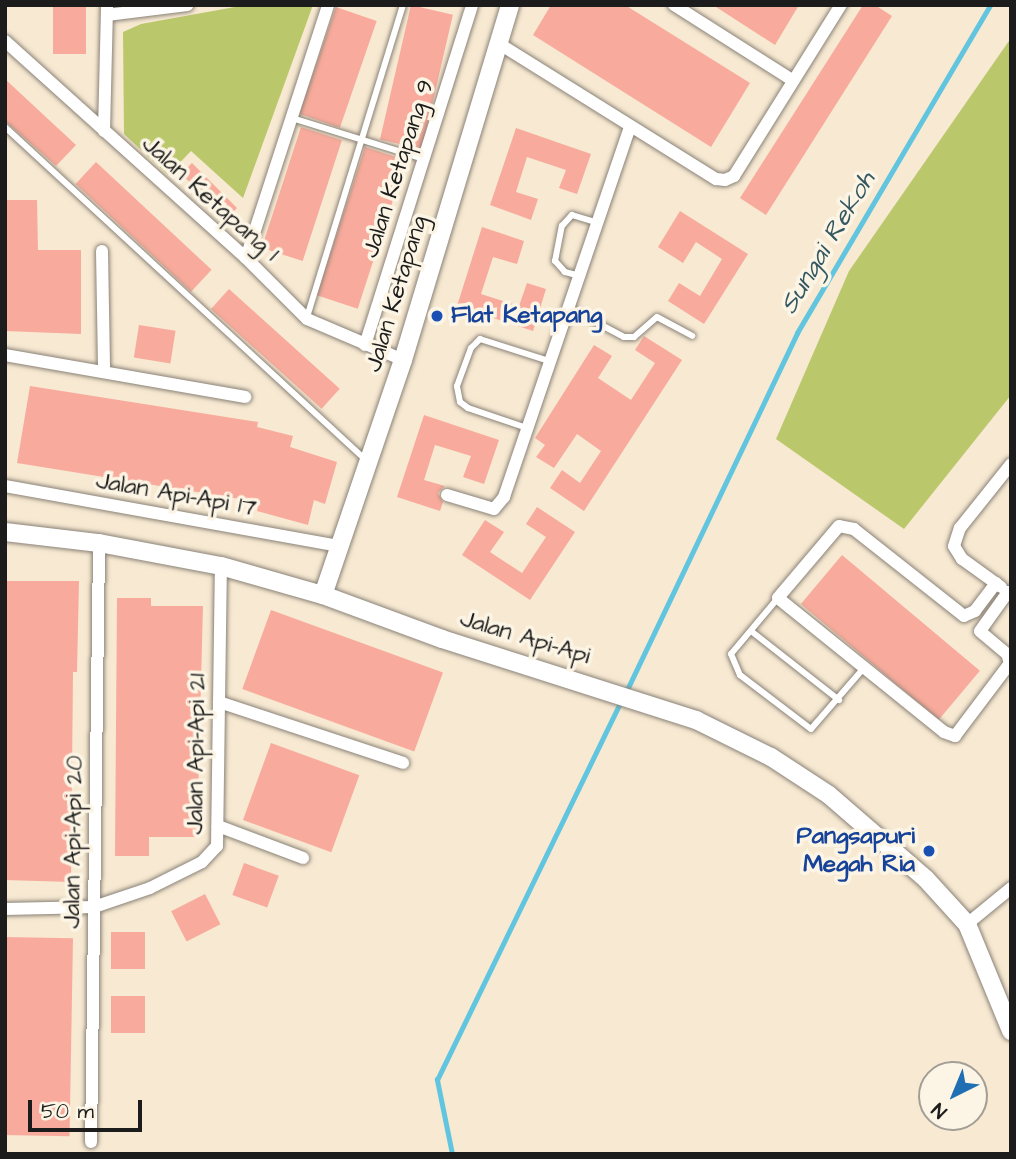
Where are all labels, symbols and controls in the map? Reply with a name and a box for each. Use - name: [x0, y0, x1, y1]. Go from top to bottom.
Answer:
- street label: Jalan Ketapang 9: [357, 77, 441, 261]
- street label: Jalan Ketapang 1: [136, 130, 284, 268]
- water label: Sungai Rekoh: [773, 166, 883, 320]
- street label: Jalan Ketapang: [360, 212, 434, 376]
- place label: Flat Ketapang: [451, 302, 602, 330]
- marker: Flat Ketapang: [429, 308, 445, 324]
- street label: Jalan Api-Api 17: [94, 467, 258, 523]
- street label: Jalan Api-Api: [456, 605, 594, 671]
- street label: Jalan Api-Api 21: [181, 673, 213, 835]
- street label: Jalan Api-Api 20: [58, 755, 90, 929]
- place label: Pangsapuri Megah Ria: [796, 823, 915, 879]
- marker: Pangsapuri Megah Ria: [921, 843, 937, 859]
- north arrow: [918, 1061, 988, 1131]
- scale bar: [32, 1086, 145, 1130]
- text: N: [926, 1096, 953, 1124]
- text: 50 m: [41, 1097, 94, 1126]

